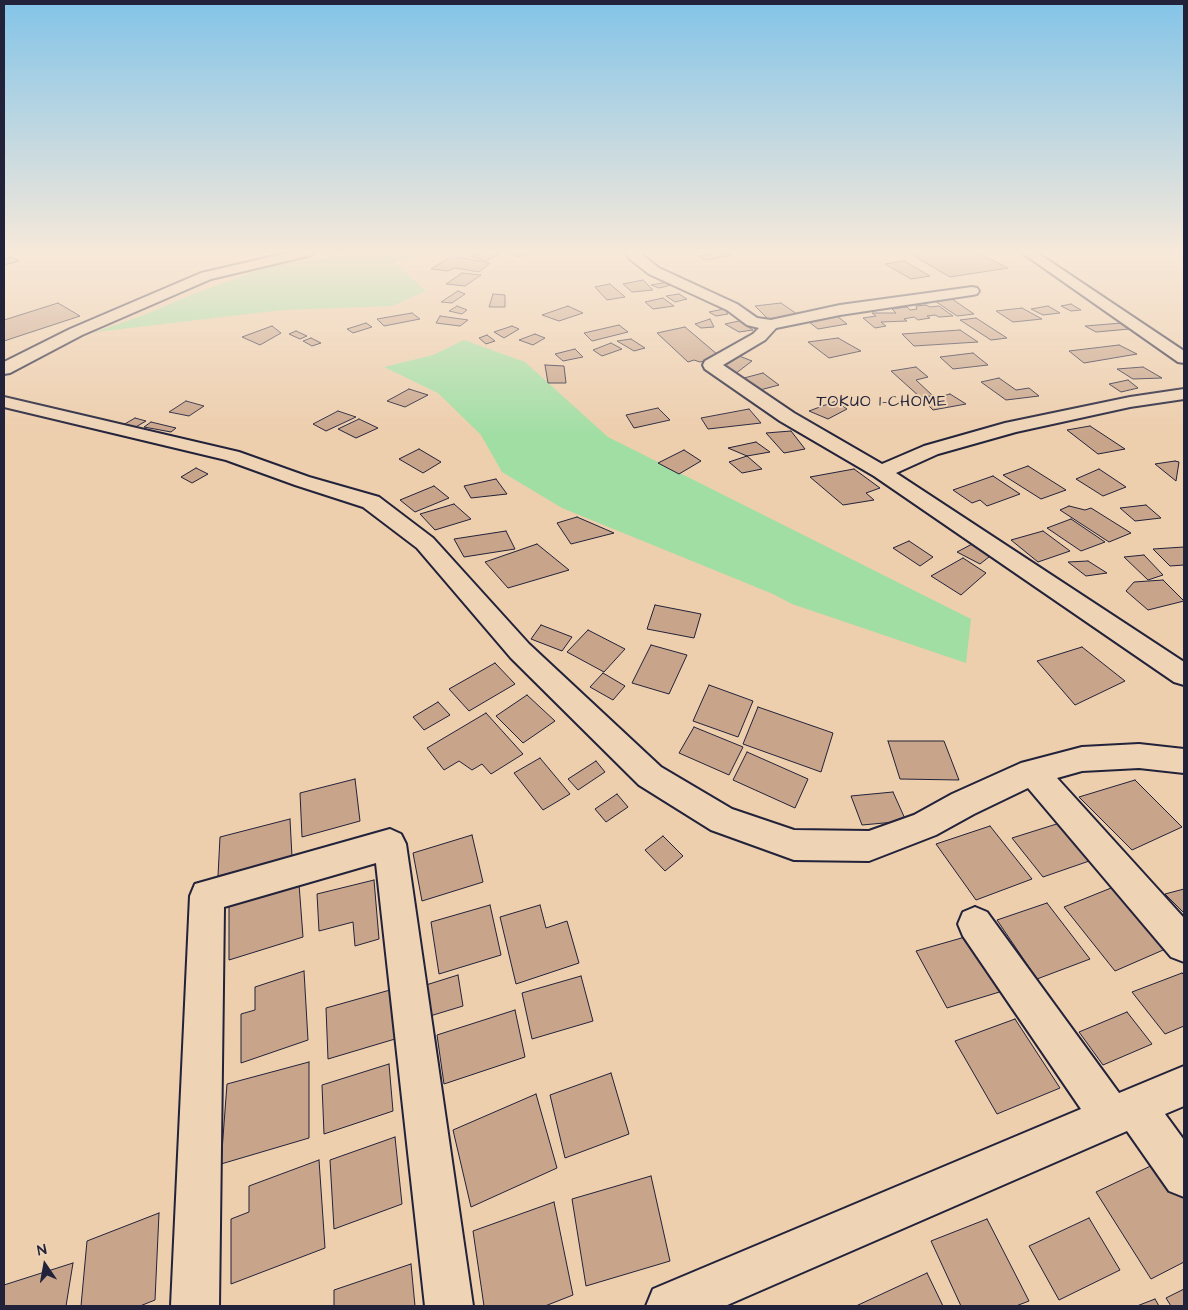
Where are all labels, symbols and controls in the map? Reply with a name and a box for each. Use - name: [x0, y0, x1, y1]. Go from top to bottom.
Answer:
- district label: TOKUO 1-CHOME: [815, 393, 949, 413]
- north arrow: [20, 1240, 70, 1290]
- text: N: [36, 1240, 48, 1261]

